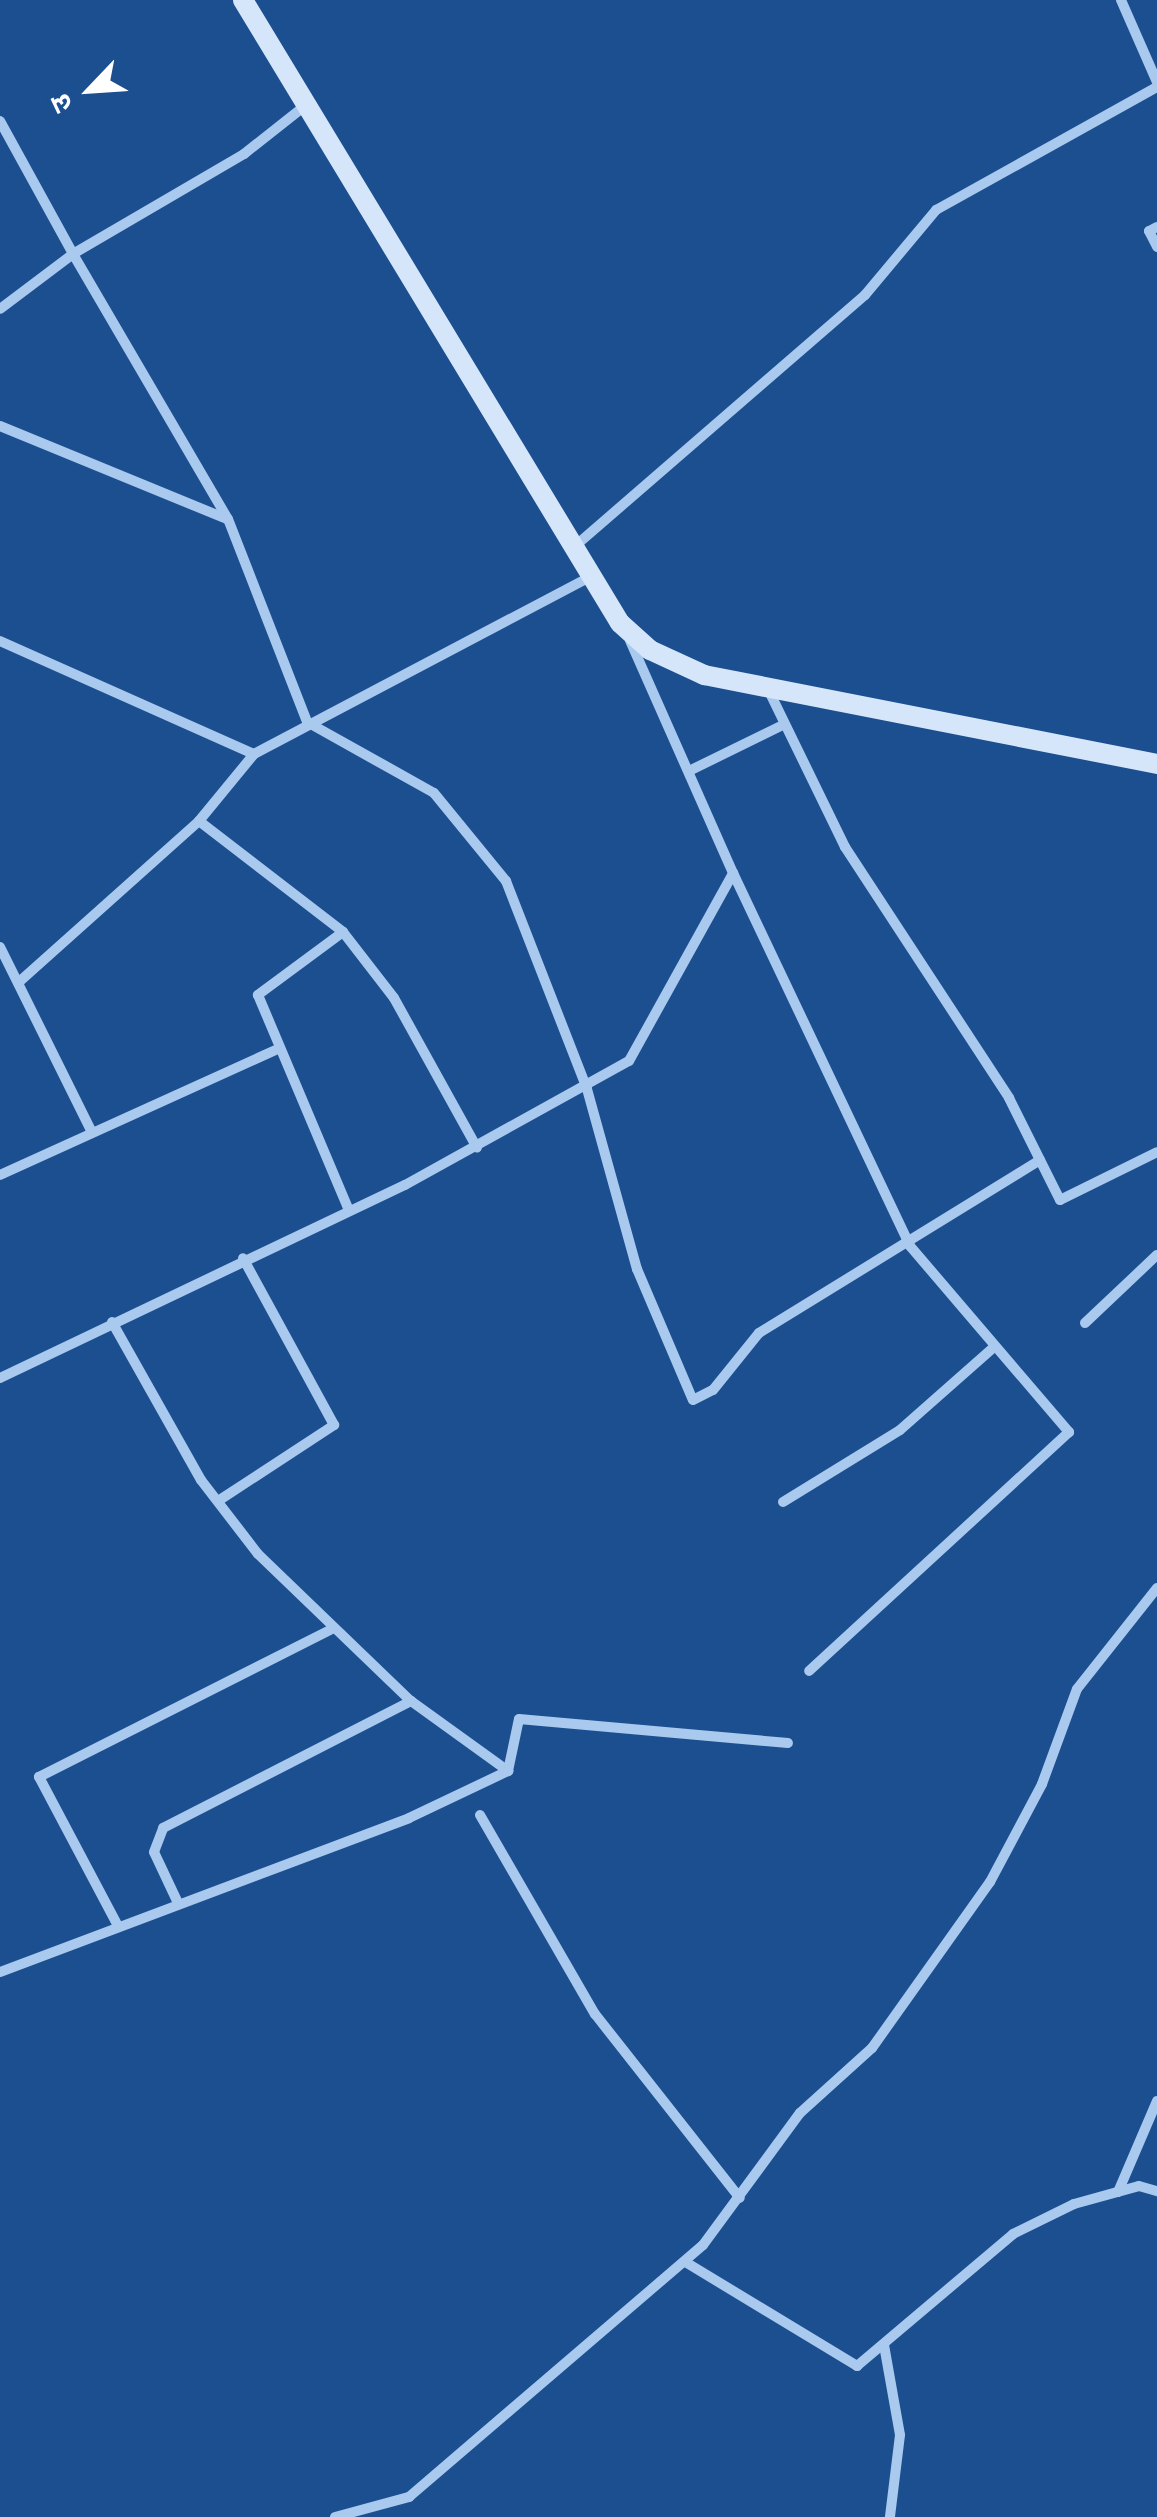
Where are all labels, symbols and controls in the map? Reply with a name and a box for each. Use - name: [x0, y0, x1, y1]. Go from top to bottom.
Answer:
- north arrow: [40, 40, 140, 140]
- text: उ: [47, 89, 79, 116]

